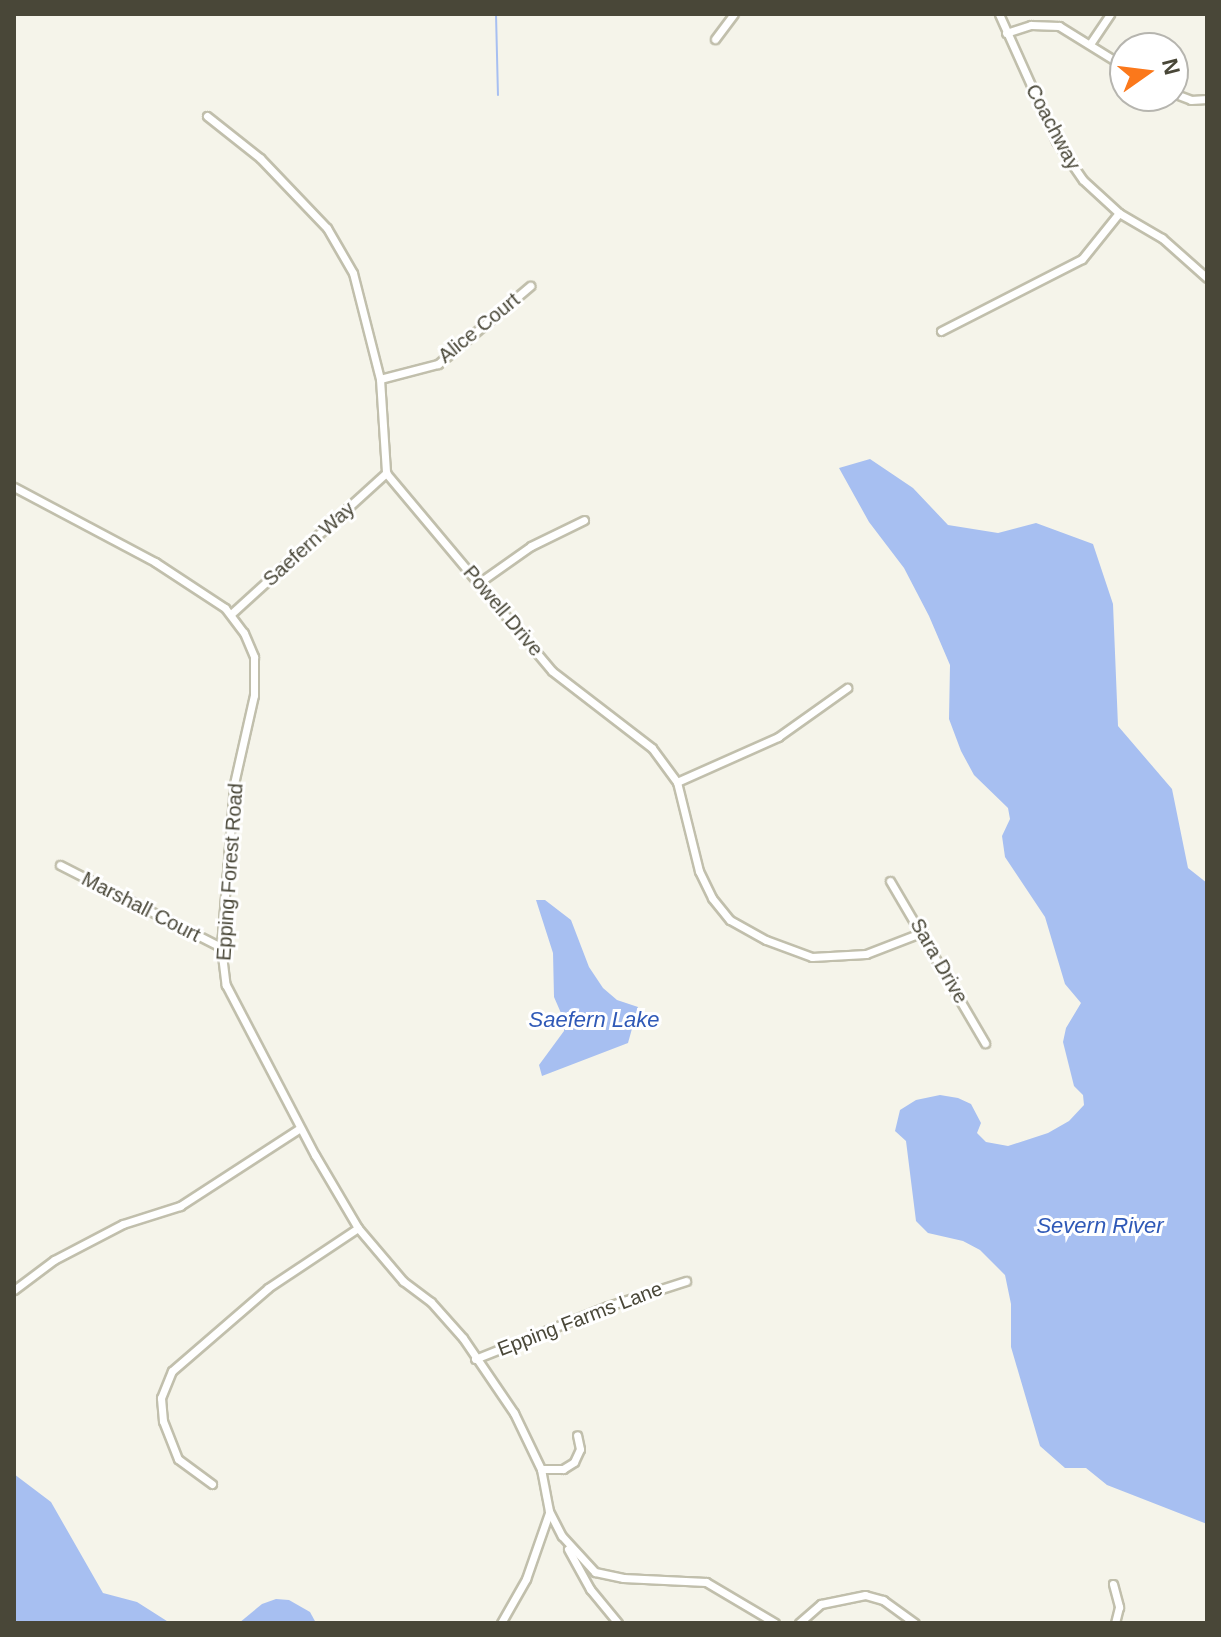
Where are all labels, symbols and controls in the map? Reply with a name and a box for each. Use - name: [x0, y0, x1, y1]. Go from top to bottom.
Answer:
- north arrow: [1109, 32, 1189, 112]
- text: N: [1157, 56, 1185, 77]
- street label: Coachway: [1020, 80, 1086, 174]
- street label: Alice Court: [433, 288, 525, 368]
- street label: Saefern Way: [258, 497, 360, 591]
- street label: Powell Drive: [458, 561, 548, 661]
- street label: Epping Forest Road: [212, 782, 248, 962]
- street label: Marshall Court: [78, 867, 204, 947]
- street label: Sara Drive: [905, 914, 973, 1008]
- water label: Saefern Lake: [529, 1007, 659, 1033]
- water label: Severn River: [1036, 1213, 1164, 1239]
- street label: Epping Farms Lane: [494, 1277, 666, 1361]

